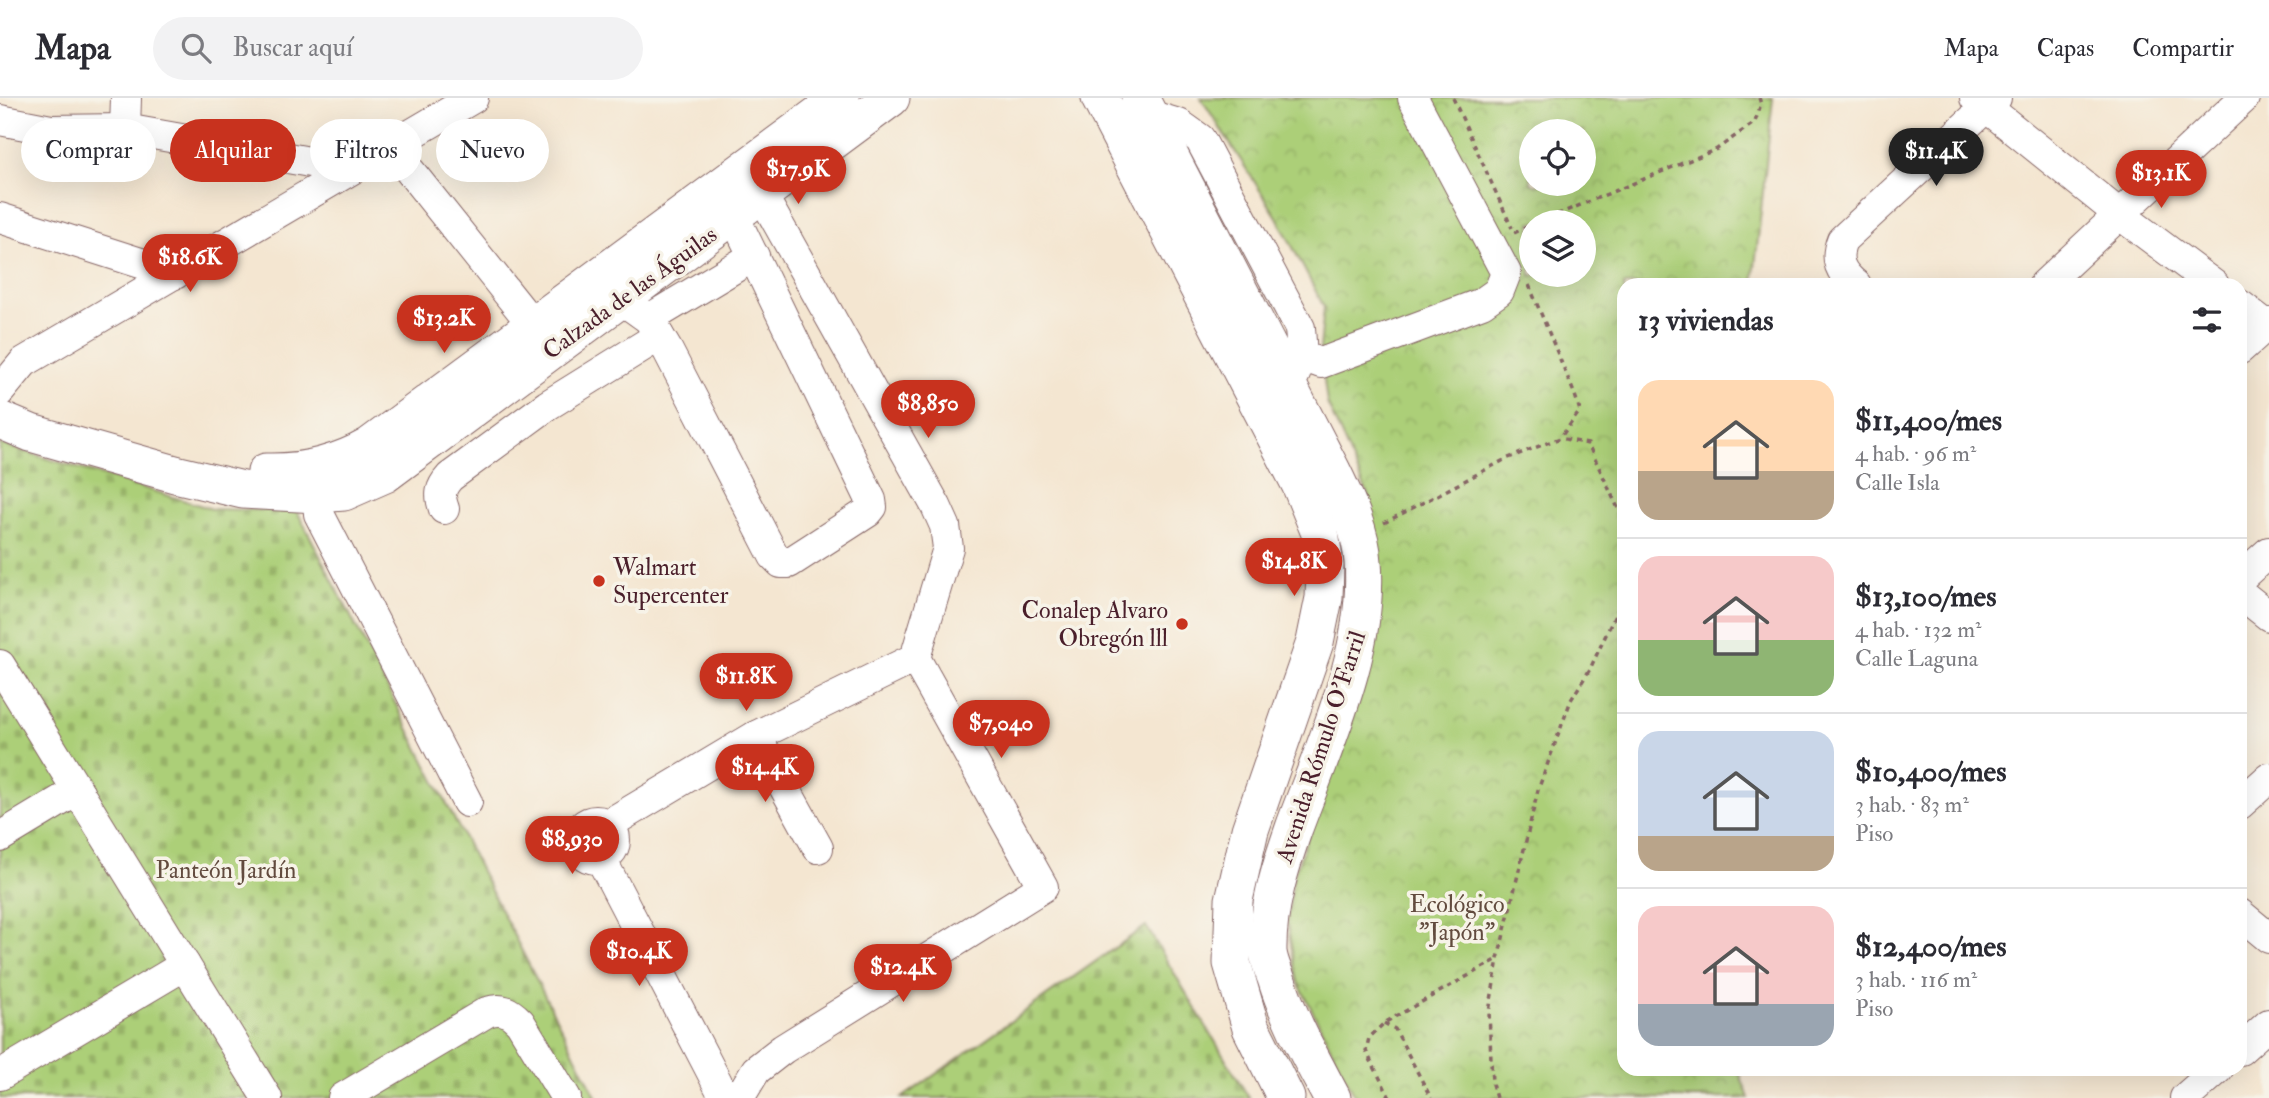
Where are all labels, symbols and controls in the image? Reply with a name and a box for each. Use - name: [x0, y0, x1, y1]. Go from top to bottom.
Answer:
- search box: [153, 17, 643, 80]
- text: Mapa: [35, 28, 111, 69]
- icon: search: [177, 29, 215, 67]
- text: Buscar aquí: [233, 32, 353, 64]
- text: Mapa: [1944, 33, 1999, 64]
- text: Capas: [2037, 33, 2094, 64]
- text: Compartir: [2132, 33, 2234, 64]
- chip: Comprar: [21, 119, 156, 182]
- chip: Alquilar: [170, 119, 296, 182]
- chip: Filtros: [310, 119, 422, 182]
- chip: Nuevo: [436, 119, 549, 182]
- map controls: [1519, 119, 1596, 287]
- button: locate: [1519, 119, 1596, 196]
- pin: $11.4K: [1879, 129, 1993, 188]
- text: $11.4K: [1905, 136, 1967, 165]
- pin: $17.9K: [741, 146, 855, 206]
- pin: $13.1K: [2104, 150, 2218, 210]
- text: $17.9K: [766, 154, 830, 183]
- text: $13.1K: [2132, 158, 2190, 187]
- button: layers: [1519, 210, 1596, 287]
- street label: Calzada de las Águilas: [536, 218, 723, 367]
- pin: $18.6K: [133, 234, 247, 294]
- text: $18.6K: [158, 242, 222, 271]
- pin: $13.2K: [387, 296, 501, 355]
- icon: filters: [2188, 301, 2226, 339]
- text: 13 viviendas: [1638, 302, 1773, 339]
- text: $13.2K: [413, 303, 475, 332]
- pin: $8,850: [871, 380, 985, 440]
- text: $8,850: [897, 388, 959, 417]
- text: $11,400/mes: [1855, 402, 2002, 439]
- icon: home: [1694, 408, 1778, 492]
- text: 4 hab. · 96 m²: [1855, 439, 1976, 468]
- text: Calle Isla: [1855, 468, 1940, 497]
- pin: $14.8K: [1237, 538, 1351, 598]
- text: $14.8K: [1261, 546, 1327, 575]
- place label: Walmart Supercenter: [612, 552, 728, 611]
- marker: Walmart Supercenter: [591, 573, 607, 589]
- text: $13,100/mes: [1855, 578, 1996, 615]
- icon: home: [1694, 584, 1778, 668]
- place label: Conalep Alvaro Obregón lll: [1022, 595, 1168, 654]
- text: 4 hab. · 132 m²: [1855, 615, 1982, 644]
- marker: Conalep Alvaro Obregón lll: [1174, 616, 1190, 632]
- street label: Avenida Rómulo O'Farril: [1268, 627, 1373, 868]
- text: Calle Laguna: [1855, 644, 1978, 673]
- pin: $11.8K: [689, 654, 803, 713]
- text: $11.8K: [716, 661, 776, 690]
- pin: $7,040: [944, 700, 1058, 760]
- text: $7,040: [969, 708, 1033, 737]
- pin: $14.4K: [708, 744, 822, 804]
- text: $14.4K: [731, 752, 799, 781]
- text: $10,400/mes: [1855, 753, 2006, 790]
- icon: home: [1694, 759, 1778, 843]
- text: 3 hab. · 83 m²: [1855, 790, 1969, 819]
- pin: $8,930: [515, 816, 629, 876]
- text: Piso: [1855, 819, 1893, 848]
- text: $8,930: [541, 824, 603, 853]
- park label: Panteón Jardín: [156, 855, 296, 886]
- park label: Ecológico "Japón": [1409, 889, 1505, 948]
- pin: $10.4K: [582, 928, 696, 988]
- text: $12,400/mes: [1855, 928, 2006, 965]
- icon: home: [1694, 934, 1778, 1018]
- text: $10.4K: [606, 936, 672, 965]
- pin: $12.4K: [846, 944, 960, 1004]
- text: $12.4K: [870, 952, 936, 981]
- text: 3 hab. · 116 m²: [1855, 965, 1977, 994]
- text: Piso: [1855, 994, 1893, 1023]

